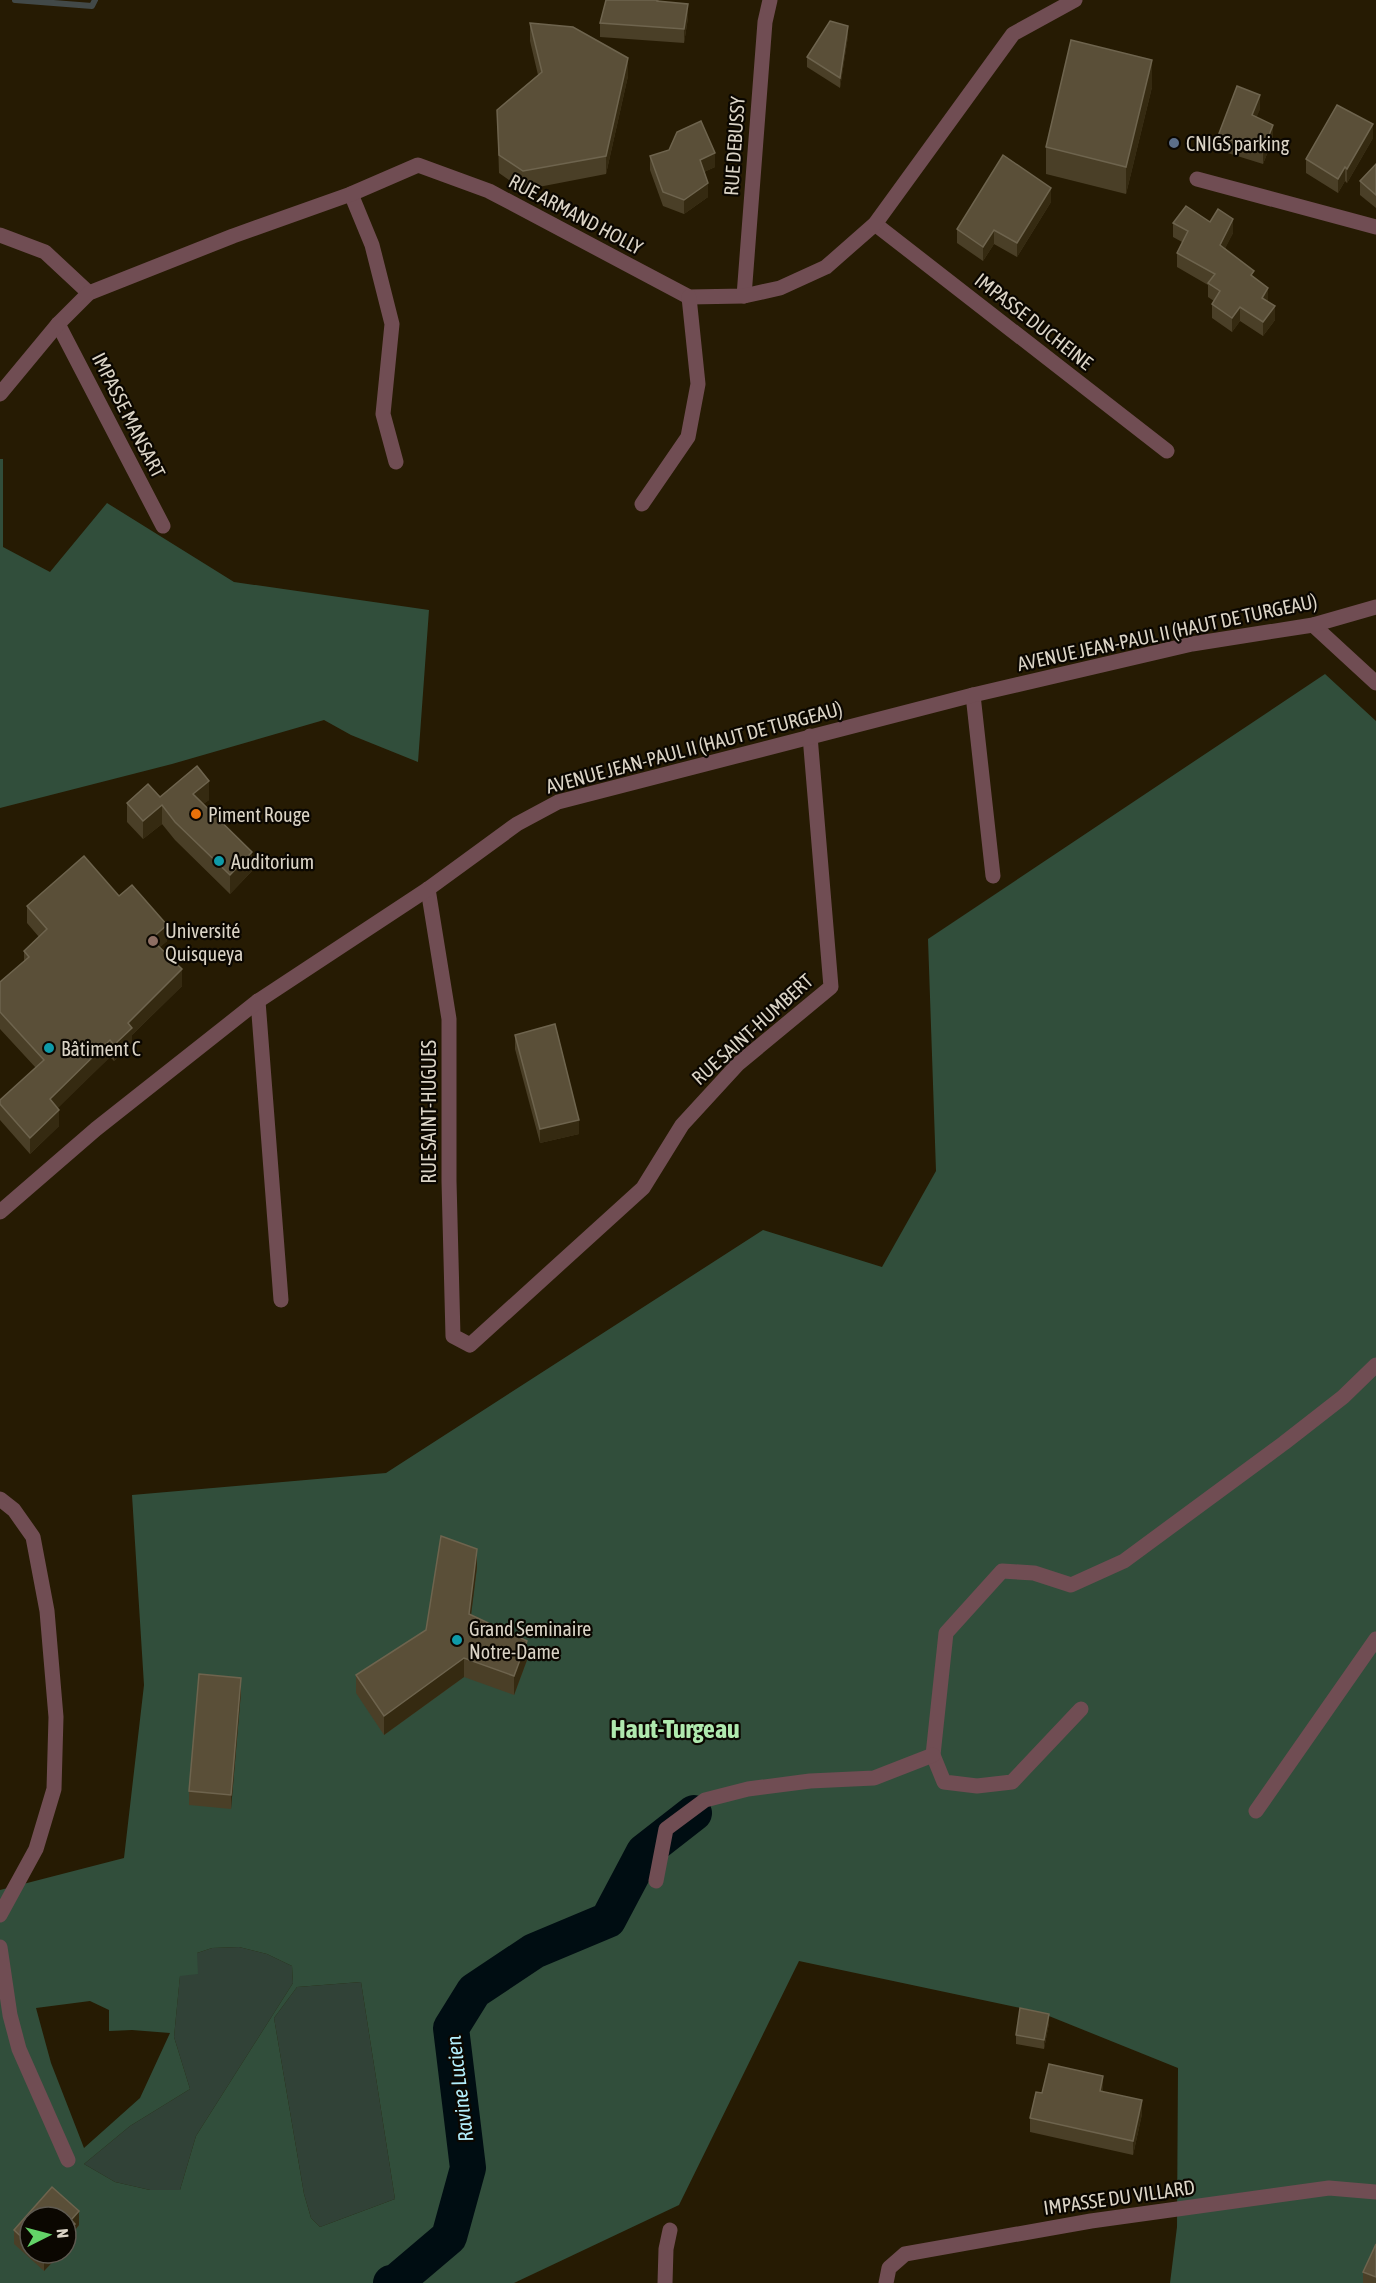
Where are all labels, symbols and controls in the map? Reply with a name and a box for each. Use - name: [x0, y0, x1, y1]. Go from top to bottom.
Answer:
- street label: RUE DEBUSSY: [719, 95, 749, 197]
- place label: CNIGS parking: [1186, 132, 1290, 155]
- marker: CNIGS parking: [1167, 136, 1181, 150]
- street label: RUE ARMAND HOLLY: [505, 169, 647, 259]
- street label: IMPASSE DUCHEINE: [971, 268, 1098, 374]
- street label: IMPASSE MANSART: [88, 349, 171, 482]
- street label: AVENUE JEAN-PAUL II (HAUT DE TURGEAU): [1015, 589, 1319, 675]
- street label: AVENUE JEAN-PAUL II (HAUT DE TURGEAU): [543, 696, 845, 798]
- place label: Piment Rouge: [208, 803, 310, 826]
- marker: Piment Rouge: [189, 807, 203, 821]
- place label: Auditorium: [231, 850, 314, 873]
- marker: Auditorium: [212, 854, 226, 868]
- place label: Université Quisqueya: [165, 919, 243, 965]
- marker: Université Quisqueya: [146, 934, 160, 948]
- street label: RUE SAINT-HUMBERT: [687, 969, 817, 1089]
- place label: Bâtiment C: [61, 1037, 141, 1060]
- street label: RUE SAINT-HUGUES: [417, 1040, 440, 1184]
- marker: Bâtiment C: [42, 1041, 56, 1055]
- place label: Grand Seminaire Notre-Dame: [469, 1617, 591, 1663]
- marker: Grand Seminaire Notre-Dame: [450, 1633, 464, 1647]
- district label: Haut-Turgeau: [610, 1714, 740, 1744]
- water label: Ravine Lucien: [441, 2034, 477, 2144]
- street label: IMPASSE DU VILLARD: [1042, 2175, 1196, 2219]
- north arrow: [18, 2205, 78, 2265]
- text: N: [53, 2228, 72, 2239]

